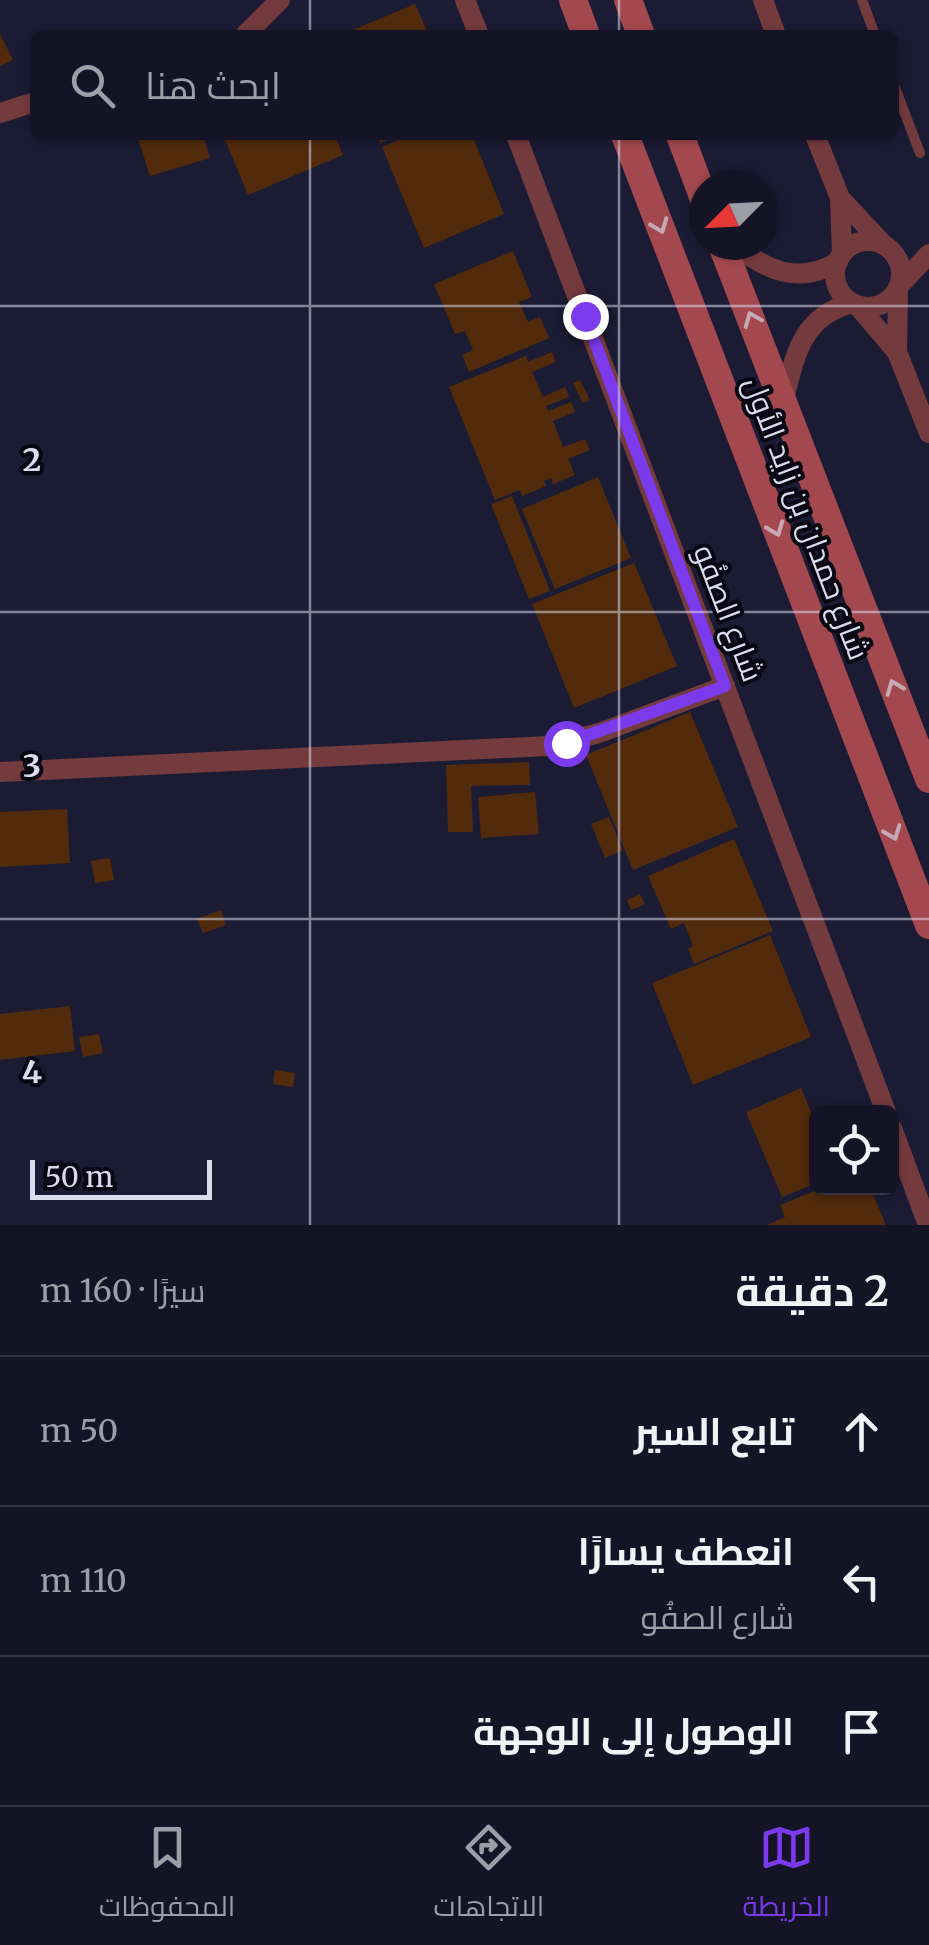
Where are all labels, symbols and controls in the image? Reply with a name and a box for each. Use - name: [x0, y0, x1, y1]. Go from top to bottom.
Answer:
- search box: [30, 30, 899, 140]
- icon: search: [65, 58, 120, 113]
- text: ابحث هنا: [145, 62, 281, 109]
- north arrow: [689, 170, 779, 260]
- one-way arrow: [648, 216, 668, 234]
- route end: [563, 294, 609, 340]
- one-way arrow: [743, 311, 763, 329]
- street label: شارع حمدان بن زايد الأول: [734, 371, 879, 666]
- text: 2: [23, 440, 41, 480]
- one-way arrow: [765, 520, 785, 537]
- street label: شارع الصفُو: [684, 539, 772, 688]
- one-way arrow: [885, 680, 906, 697]
- route start: [544, 721, 590, 767]
- text: 3: [23, 746, 41, 786]
- one-way arrow: [882, 823, 902, 840]
- text: 4: [22, 1052, 42, 1092]
- map controls: [809, 1105, 899, 1195]
- button: locate: [809, 1105, 899, 1195]
- scale bar: [30, 1155, 212, 1200]
- text: 50 m: [45, 1159, 113, 1195]
- text: 2 دقيقة: [736, 1265, 889, 1317]
- text: سيرًا · 160 m: [40, 1271, 205, 1311]
- icon: ahead: [834, 1404, 889, 1459]
- text: تابع السير: [634, 1408, 794, 1455]
- text: 50 m: [40, 1411, 118, 1451]
- text: انعطف يسارًا: [578, 1528, 794, 1575]
- icon: left: [834, 1554, 889, 1609]
- text: 110 m: [40, 1561, 127, 1601]
- text: شارع الصفُو: [641, 1598, 794, 1638]
- icon: arrive: [834, 1704, 889, 1759]
- text: الوصول إلى الوجهة: [473, 1708, 794, 1755]
- tab: المحفوظات: [99, 1820, 235, 1932]
- tab: الاتجاهات: [434, 1820, 544, 1932]
- tab: الخريطة: [743, 1820, 830, 1932]

